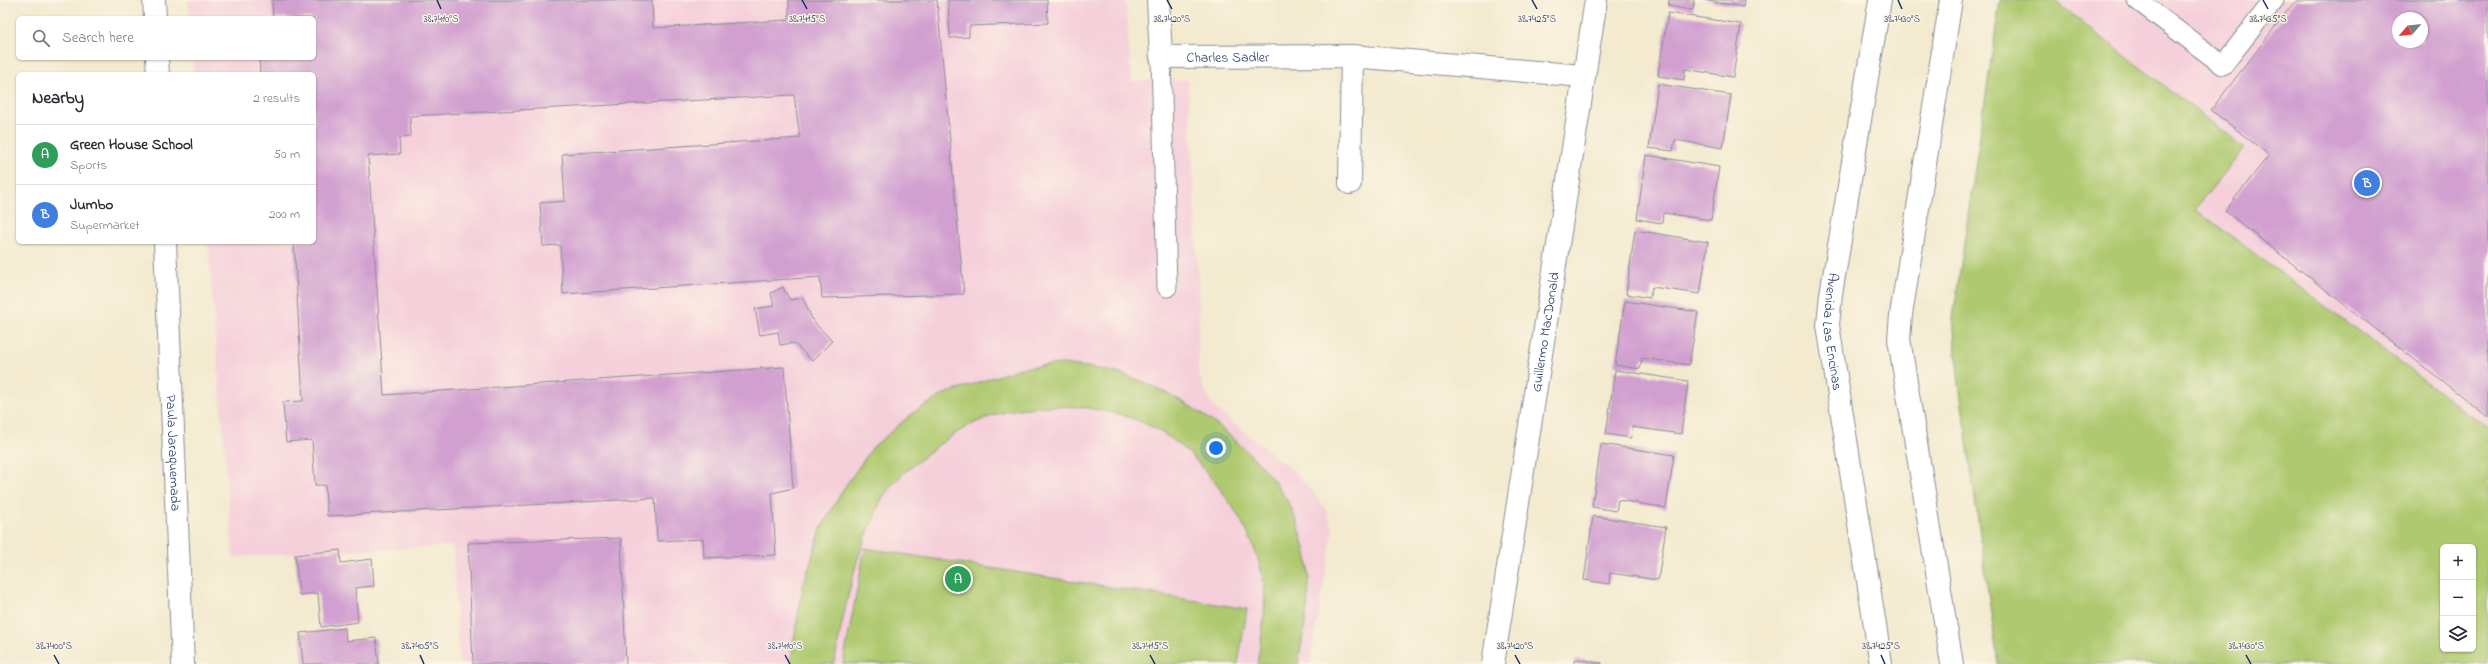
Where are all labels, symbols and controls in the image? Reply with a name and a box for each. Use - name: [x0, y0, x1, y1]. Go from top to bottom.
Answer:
- text: 38.7410°S: [424, 12, 459, 27]
- text: 38.7415°S: [789, 12, 826, 27]
- text: 38.7420°S: [1154, 12, 1191, 27]
- text: 38.7425°S: [1518, 12, 1557, 27]
- text: 38.7430°S: [1884, 12, 1920, 27]
- text: 38.7435°S: [2249, 12, 2287, 27]
- north arrow: [2392, 12, 2428, 48]
- search box: [16, 16, 316, 60]
- icon: search: [30, 27, 52, 49]
- text: Search here: [62, 27, 134, 49]
- street label: Charles Sadler: [1186, 47, 1270, 69]
- text: Nearby: [32, 86, 84, 111]
- text: 2 results: [253, 89, 300, 108]
- text: Green House School: [70, 134, 193, 156]
- text: A: [41, 145, 49, 164]
- text: 50 m: [274, 145, 300, 164]
- text: Sports: [70, 156, 107, 175]
- pin: B: [2354, 168, 2380, 198]
- text: Jumbo: [70, 194, 113, 216]
- text: B: [41, 205, 49, 224]
- text: 200 m: [269, 205, 300, 224]
- text: Supermarket: [70, 216, 140, 235]
- street label: Guillermo MacDonald: [1526, 271, 1566, 394]
- street label: Avenida Las Encinas: [1816, 271, 1847, 392]
- street label: Paula Jaraquemada: [160, 394, 185, 512]
- your location: [1206, 438, 1226, 458]
- map controls: [2440, 544, 2476, 652]
- button: +: [2440, 544, 2476, 580]
- pin: A: [945, 564, 971, 594]
- button: −: [2440, 580, 2476, 616]
- button: layers: [2440, 616, 2476, 652]
- text: 38.7400°S: [36, 639, 73, 654]
- text: 38.7405°S: [401, 639, 439, 654]
- text: 38.7410°S: [768, 639, 803, 654]
- text: 38.7415°S: [1132, 639, 1169, 654]
- text: 38.7420°S: [1497, 639, 1534, 654]
- text: 38.7425°S: [1862, 639, 1901, 654]
- text: 38.7430°S: [2228, 639, 2264, 654]

